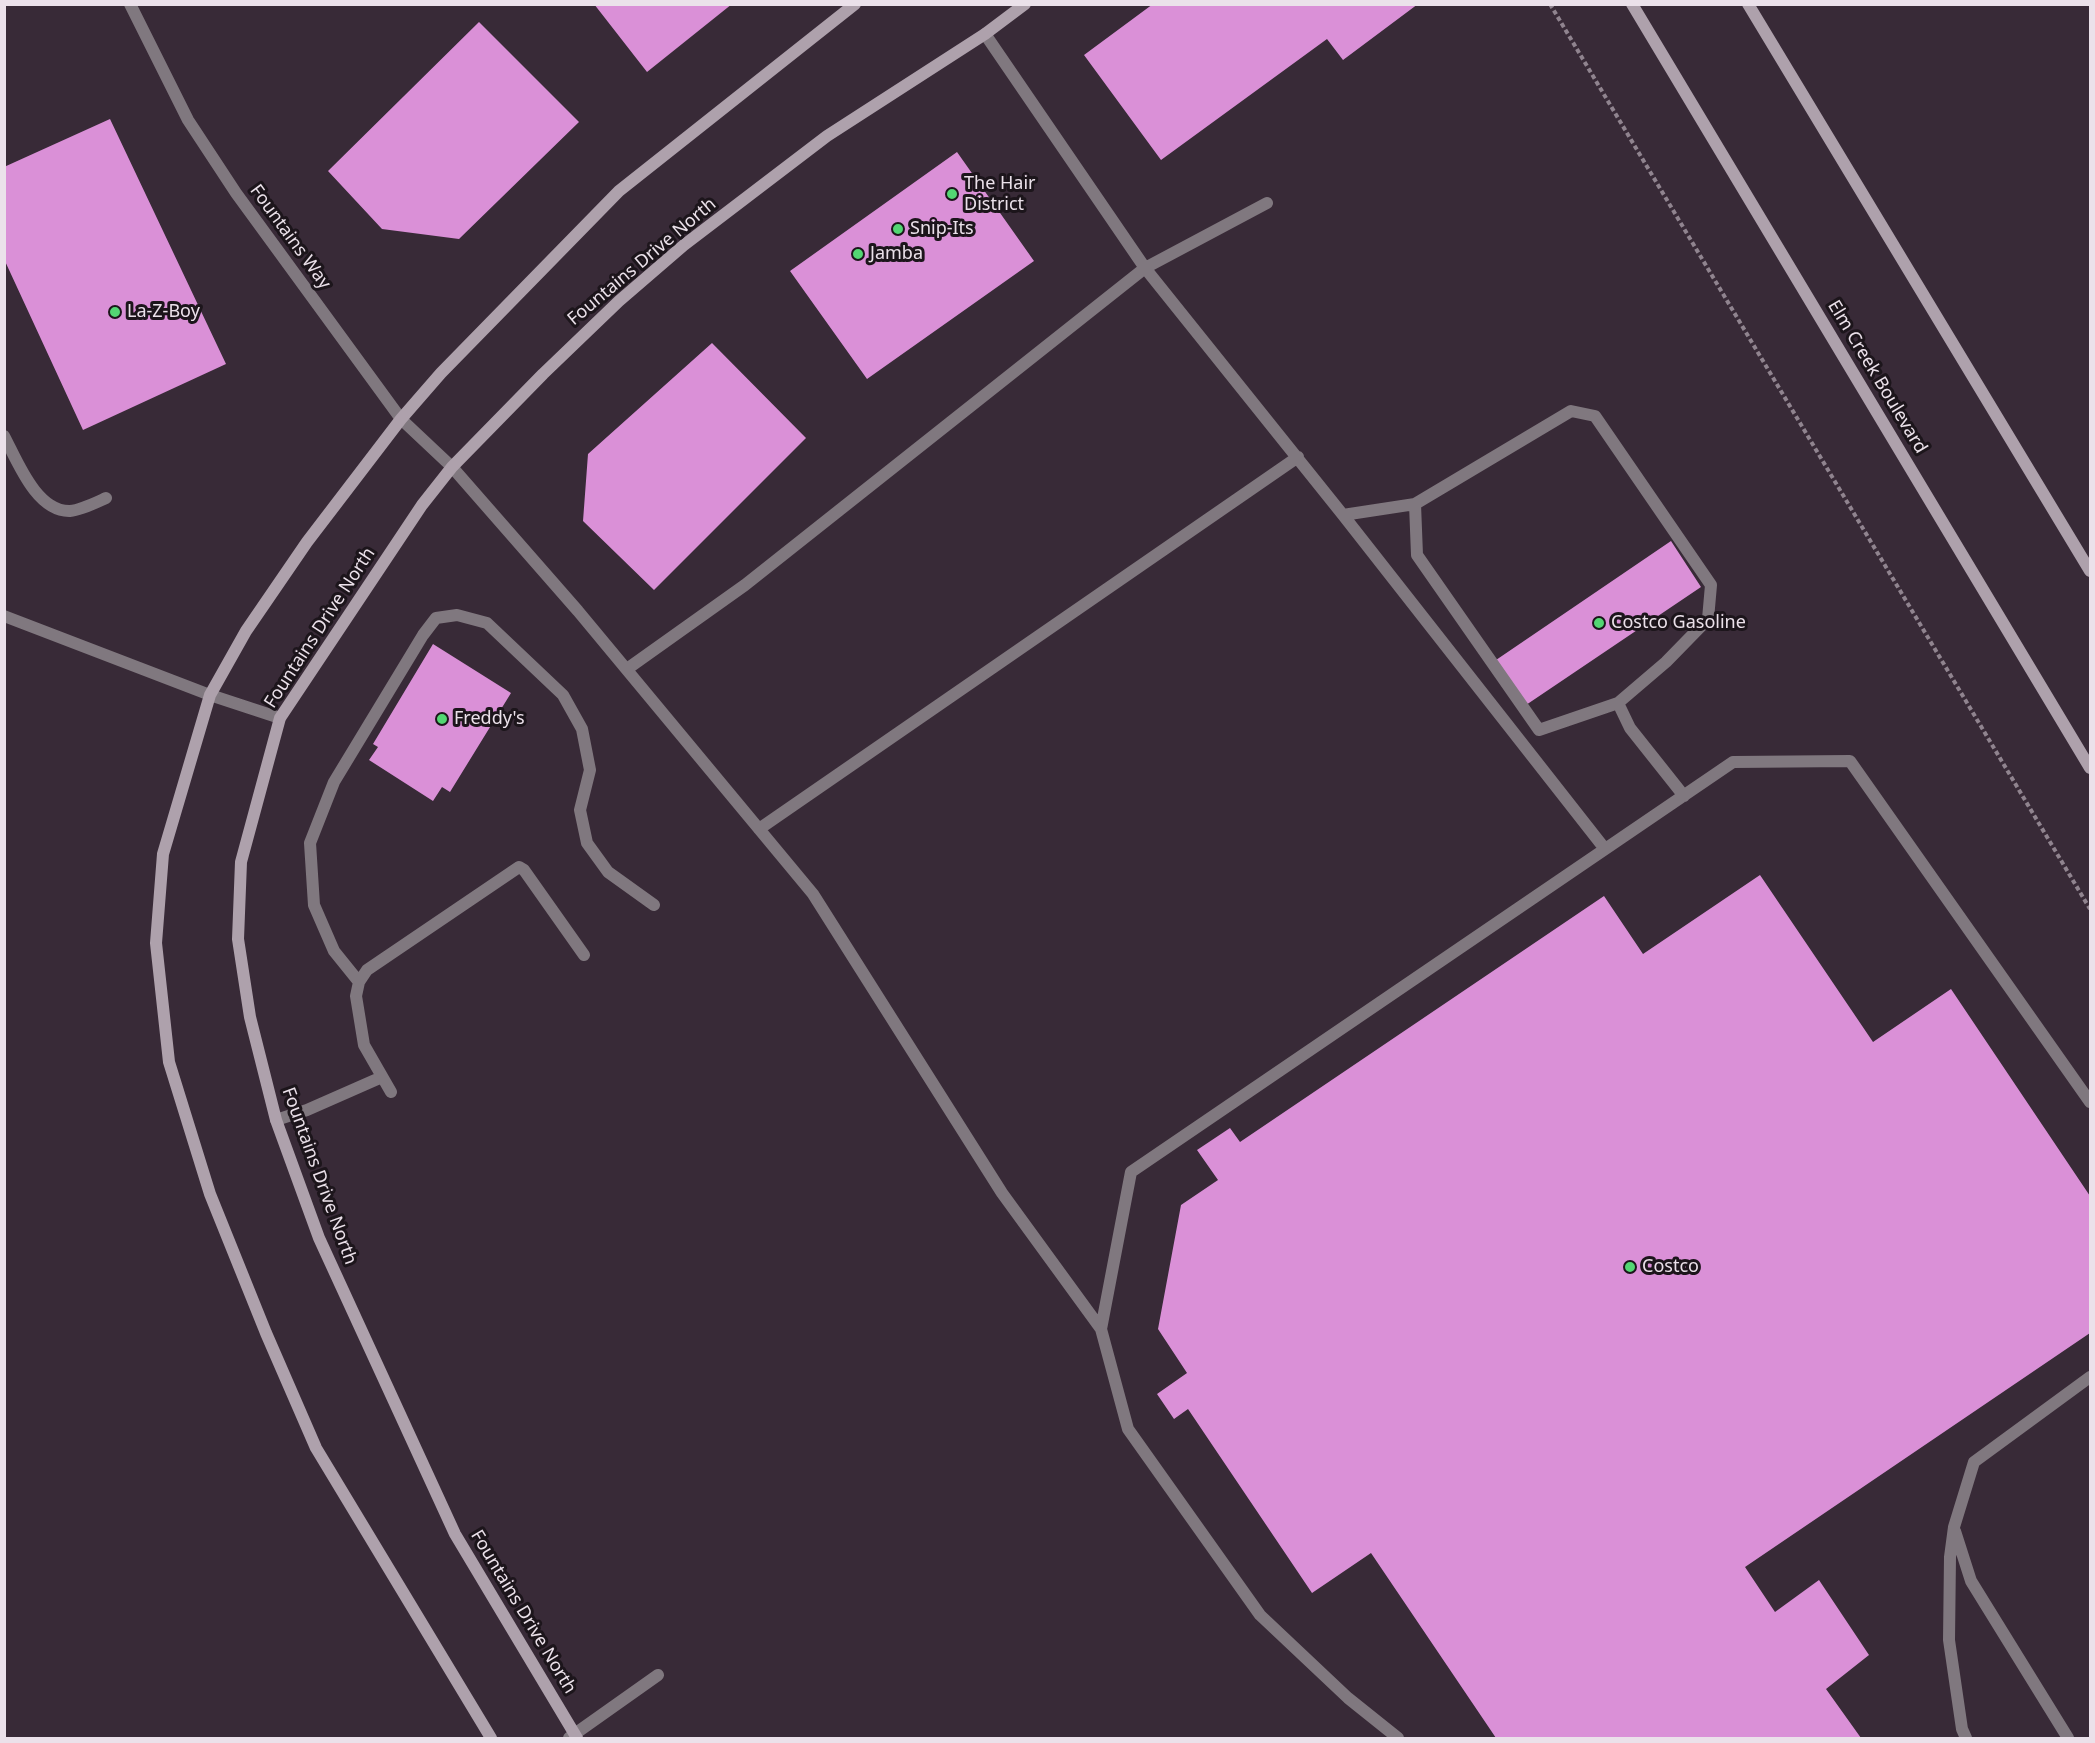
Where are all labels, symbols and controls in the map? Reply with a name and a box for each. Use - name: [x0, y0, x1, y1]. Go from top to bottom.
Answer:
- place label: The Hair District: [964, 173, 1035, 216]
- street label: Fountains Way: [245, 181, 335, 293]
- marker: The Hair District: [945, 187, 959, 201]
- street label: Fountains Drive North: [563, 194, 721, 330]
- place label: Snip-Its: [910, 218, 974, 240]
- marker: Snip-Its: [891, 222, 905, 236]
- place label: Jamba: [870, 243, 923, 265]
- marker: Jamba: [851, 247, 865, 261]
- street label: Elm Creek Boulevard: [1823, 297, 1931, 457]
- place label: La-Z-Boy: [127, 301, 200, 323]
- marker: La-Z-Boy: [108, 305, 122, 319]
- street label: Fountains Drive North: [260, 544, 380, 712]
- place label: Costco Gasoline: [1611, 612, 1746, 634]
- marker: Costco Gasoline: [1592, 616, 1606, 630]
- place label: Freddy's: [454, 708, 525, 730]
- marker: Freddy's: [435, 712, 449, 726]
- street label: Fountains Drive North: [277, 1084, 361, 1268]
- place label: Costco: [1642, 1256, 1699, 1278]
- marker: Costco: [1623, 1260, 1637, 1274]
- street label: Fountains Drive North: [466, 1526, 580, 1698]

